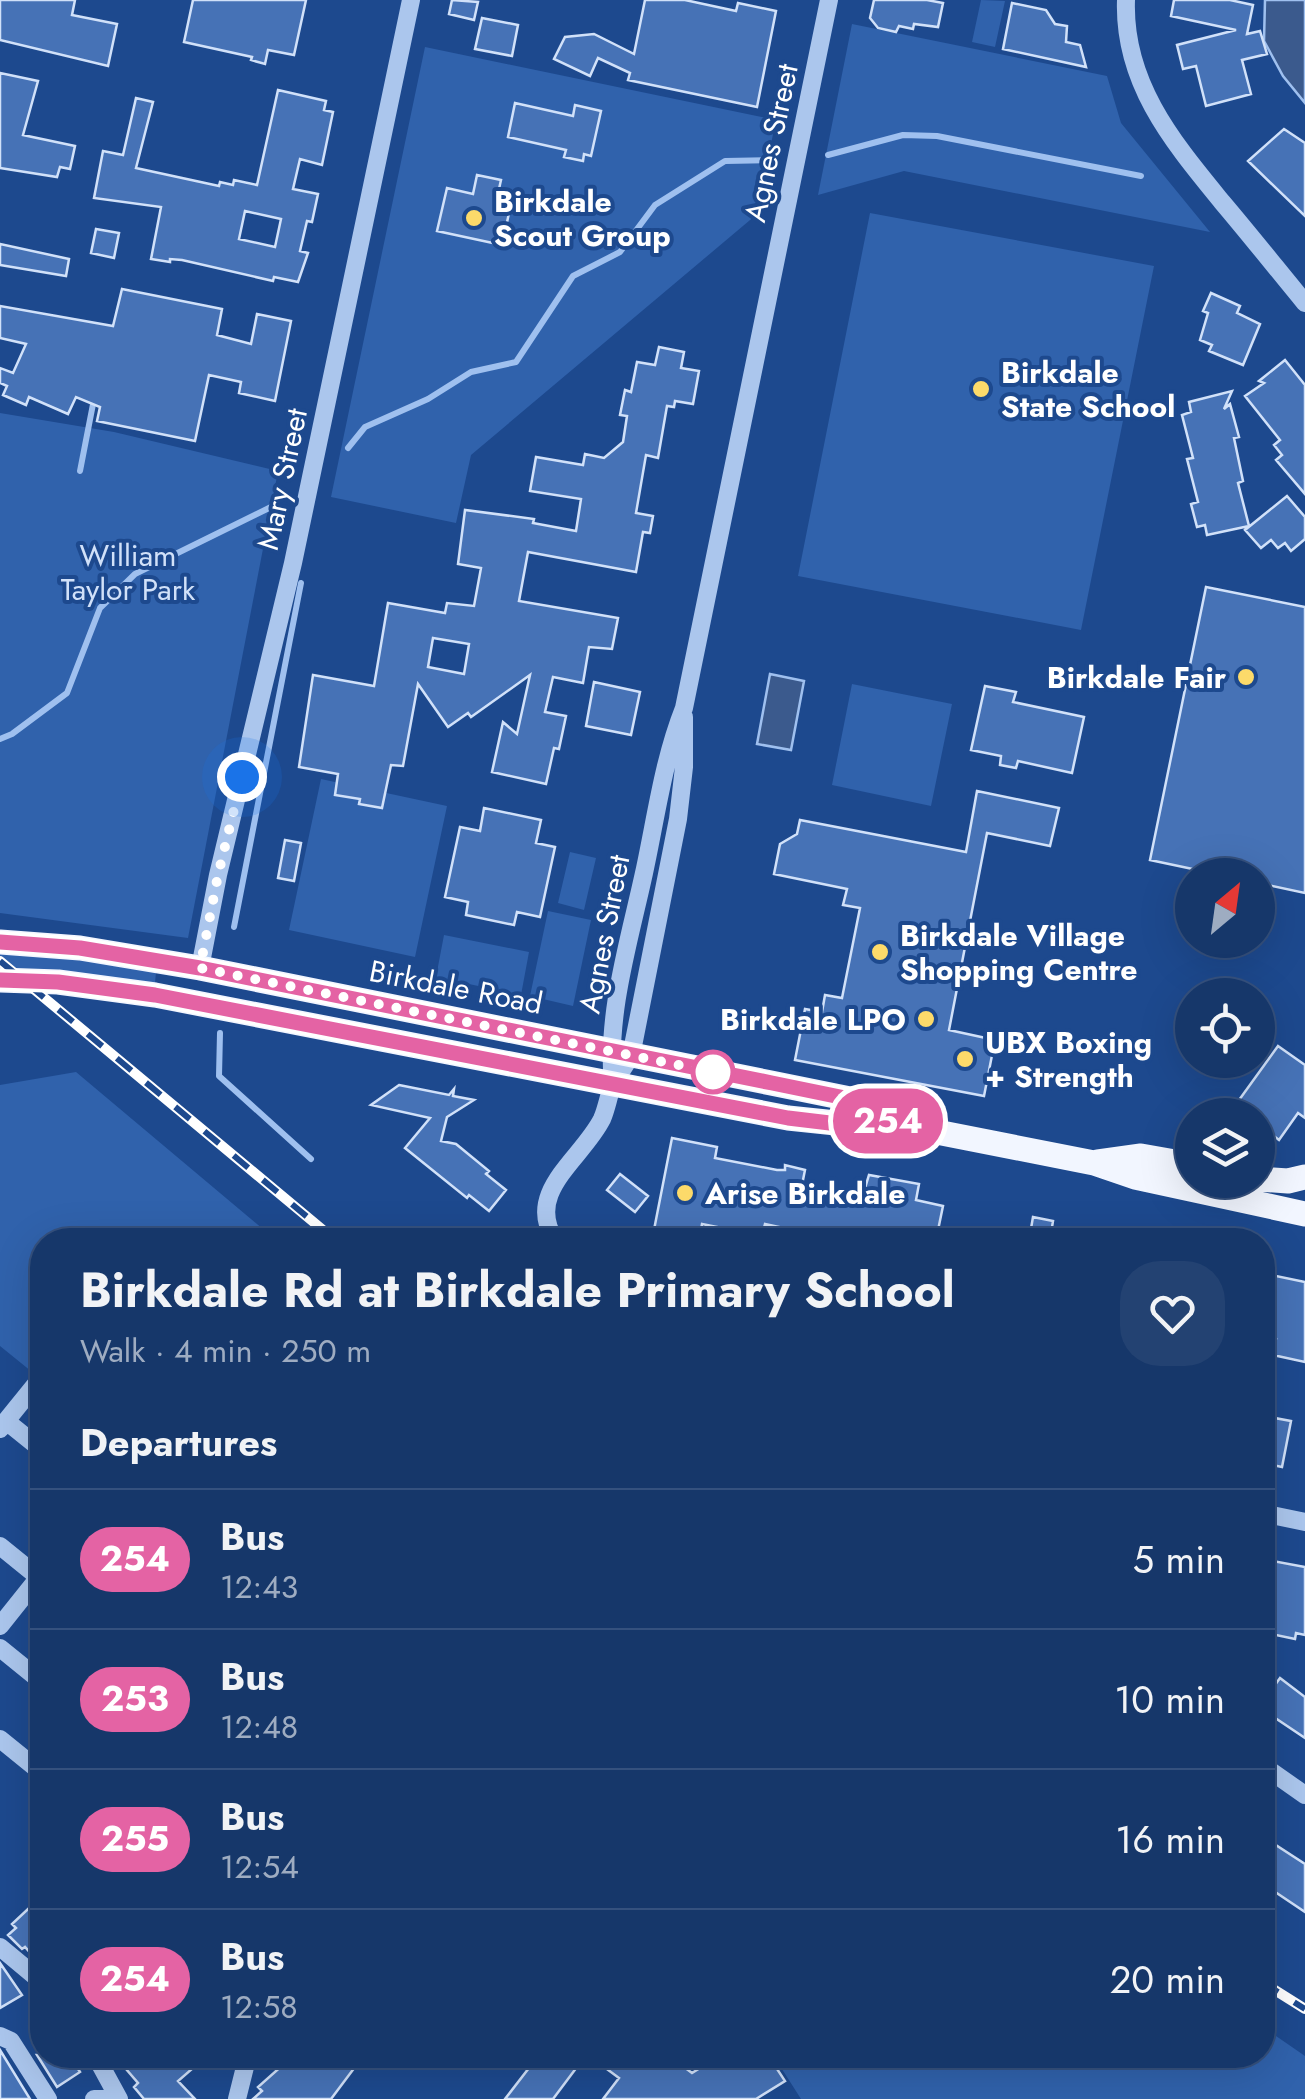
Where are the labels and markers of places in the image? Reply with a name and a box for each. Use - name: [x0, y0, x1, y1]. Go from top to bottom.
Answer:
- place label: Birkdale Scout Group: [494, 180, 671, 257]
- marker: Birkdale Scout Group: [463, 207, 485, 229]
- place label: Birkdale State School: [1001, 351, 1175, 428]
- marker: Birkdale State School: [970, 378, 992, 400]
- place label: Birkdale Fair: [1047, 656, 1227, 699]
- marker: Birkdale Fair: [1235, 666, 1257, 688]
- place label: Birkdale Village Shopping Centre: [900, 914, 1137, 991]
- marker: Birkdale Village Shopping Centre: [869, 941, 891, 963]
- place label: Birkdale LPO: [720, 998, 906, 1041]
- marker: Birkdale LPO: [915, 1008, 937, 1030]
- place label: UBX Boxing + Strength: [985, 1021, 1152, 1098]
- marker: UBX Boxing + Strength: [954, 1048, 976, 1070]
- unlabelled marker: [692, 1051, 734, 1093]
- place label: Arise Birkdale: [704, 1172, 905, 1215]
- marker: Arise Birkdale: [674, 1182, 696, 1204]

